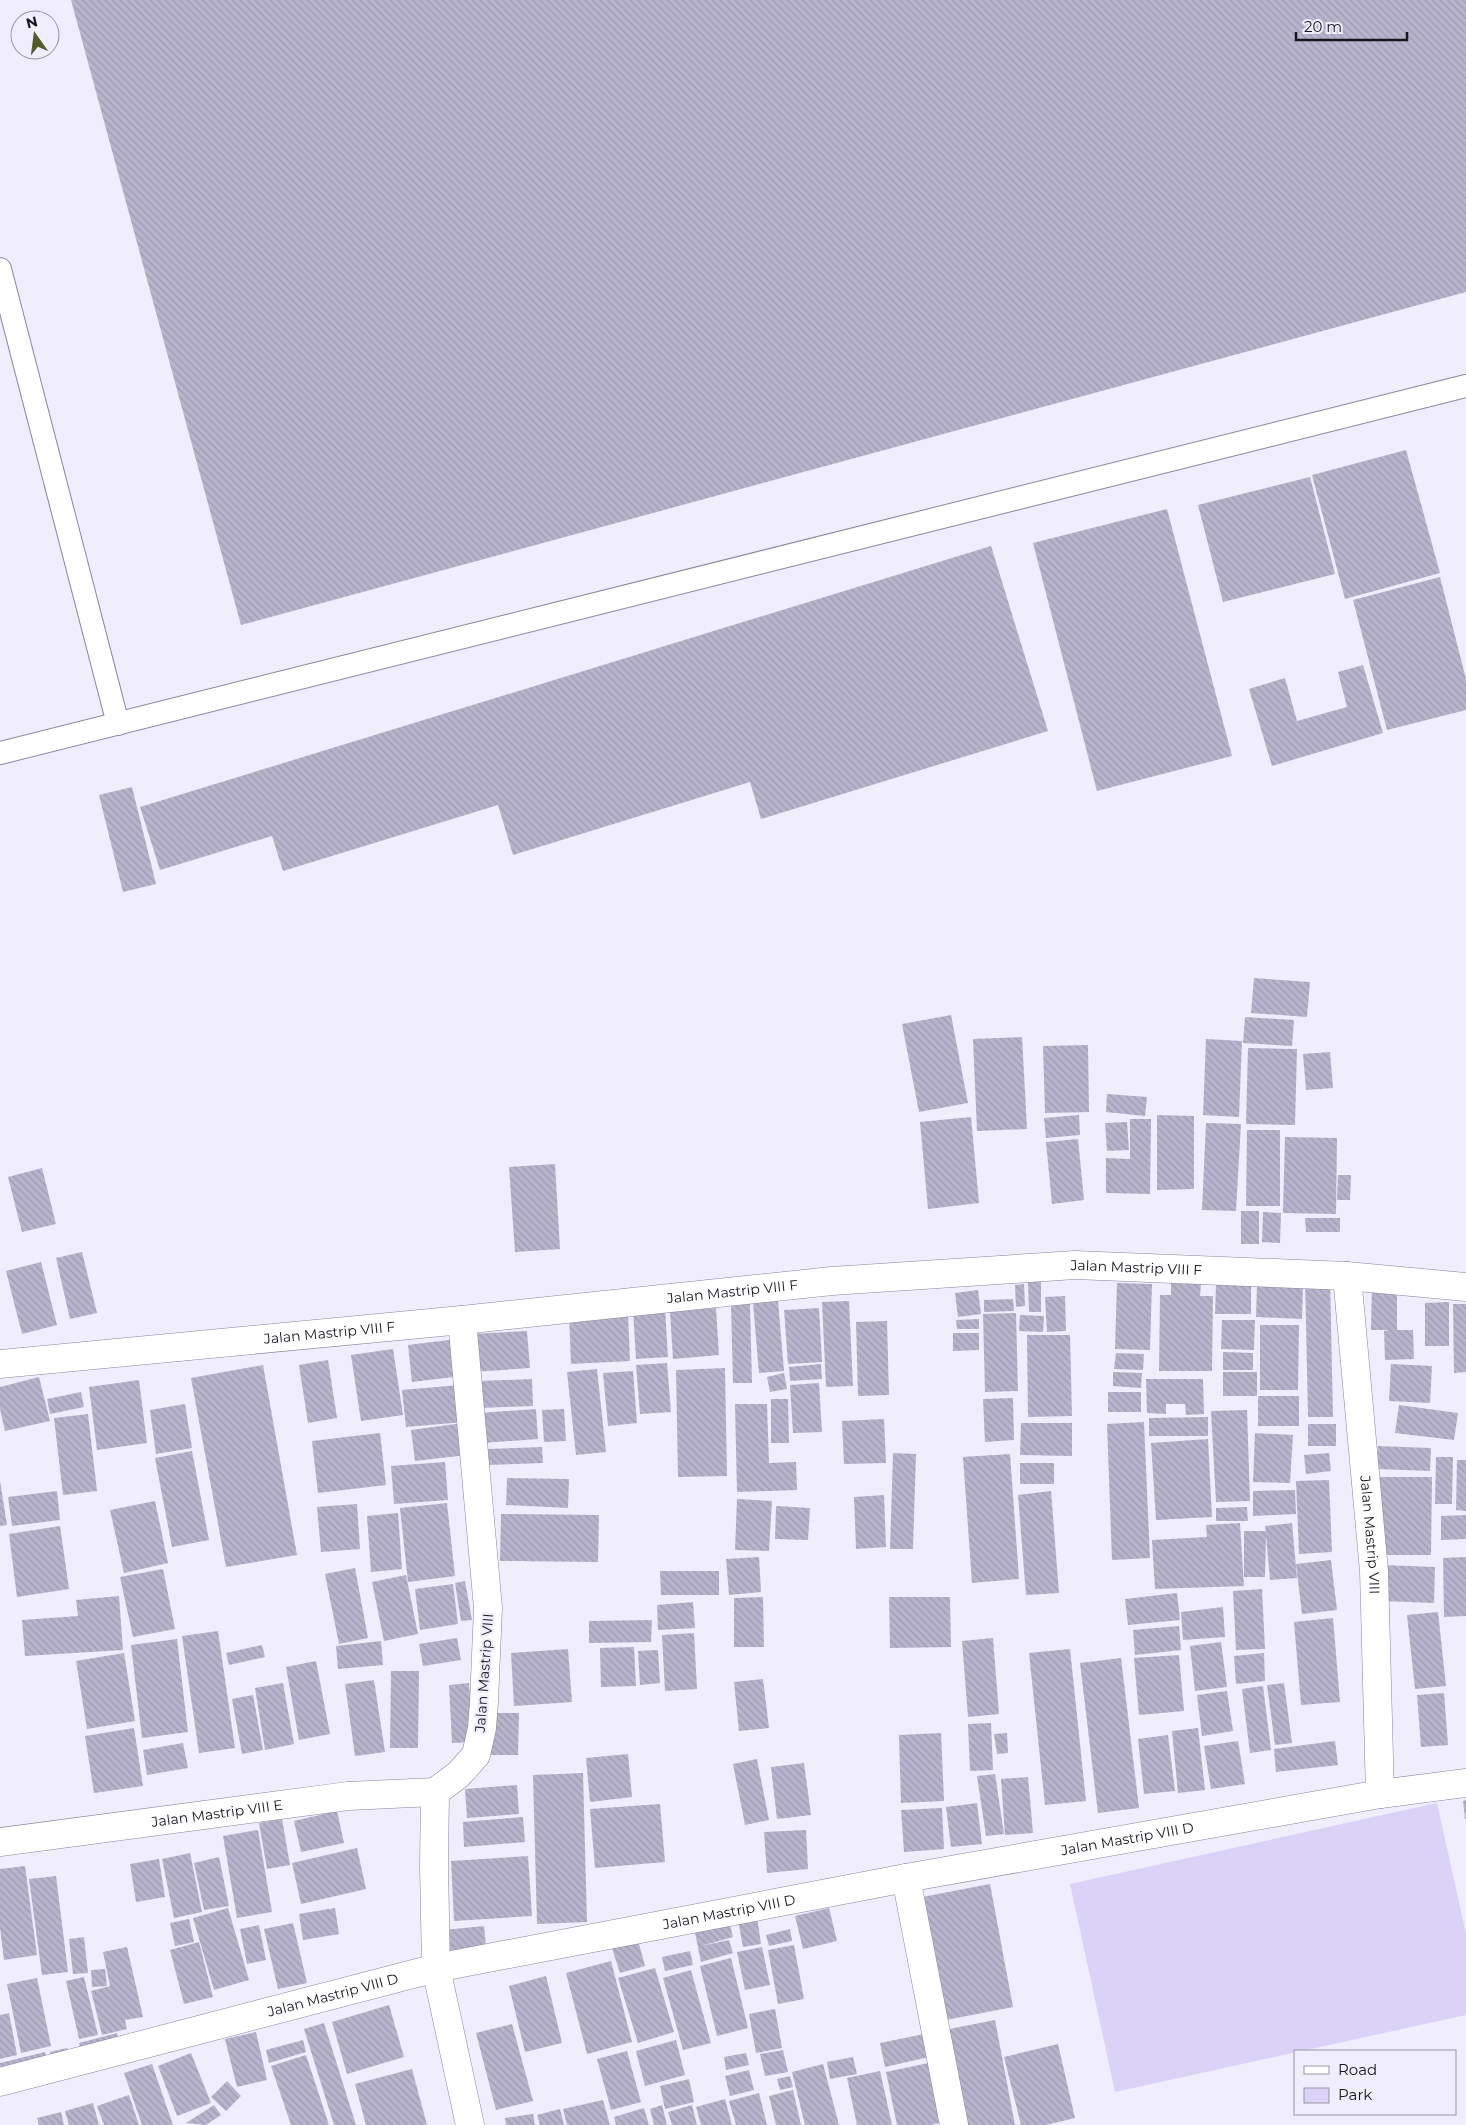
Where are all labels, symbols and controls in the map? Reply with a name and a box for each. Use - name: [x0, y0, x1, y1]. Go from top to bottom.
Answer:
- north arrow: [10, 10, 60, 60]
- scale bar: [1296, 10, 1407, 42]
- text: N: [24, 12, 40, 32]
- text: 20 m: [1304, 17, 1342, 36]
- street label: Jalan Mastrip VIII F: [1069, 1256, 1203, 1279]
- street label: Jalan Mastrip VIII F: [665, 1276, 799, 1307]
- street label: Jalan Mastrip VIII F: [262, 1317, 396, 1348]
- street label: Jalan Mastrip VIII: [1356, 1474, 1384, 1595]
- street label: Jalan Mastrip VIII: [471, 1613, 497, 1734]
- street label: Jalan Mastrip VIII E: [149, 1796, 284, 1831]
- street label: Jalan Mastrip VIII D: [1059, 1818, 1195, 1860]
- street label: Jalan Mastrip VIII D: [660, 1890, 797, 1934]
- street label: Jalan Mastrip VIII D: [264, 1969, 400, 2021]
- legend: [1294, 2050, 1456, 2115]
- text: Road: [1338, 2060, 1377, 2079]
- text: Park: [1338, 2085, 1372, 2104]

